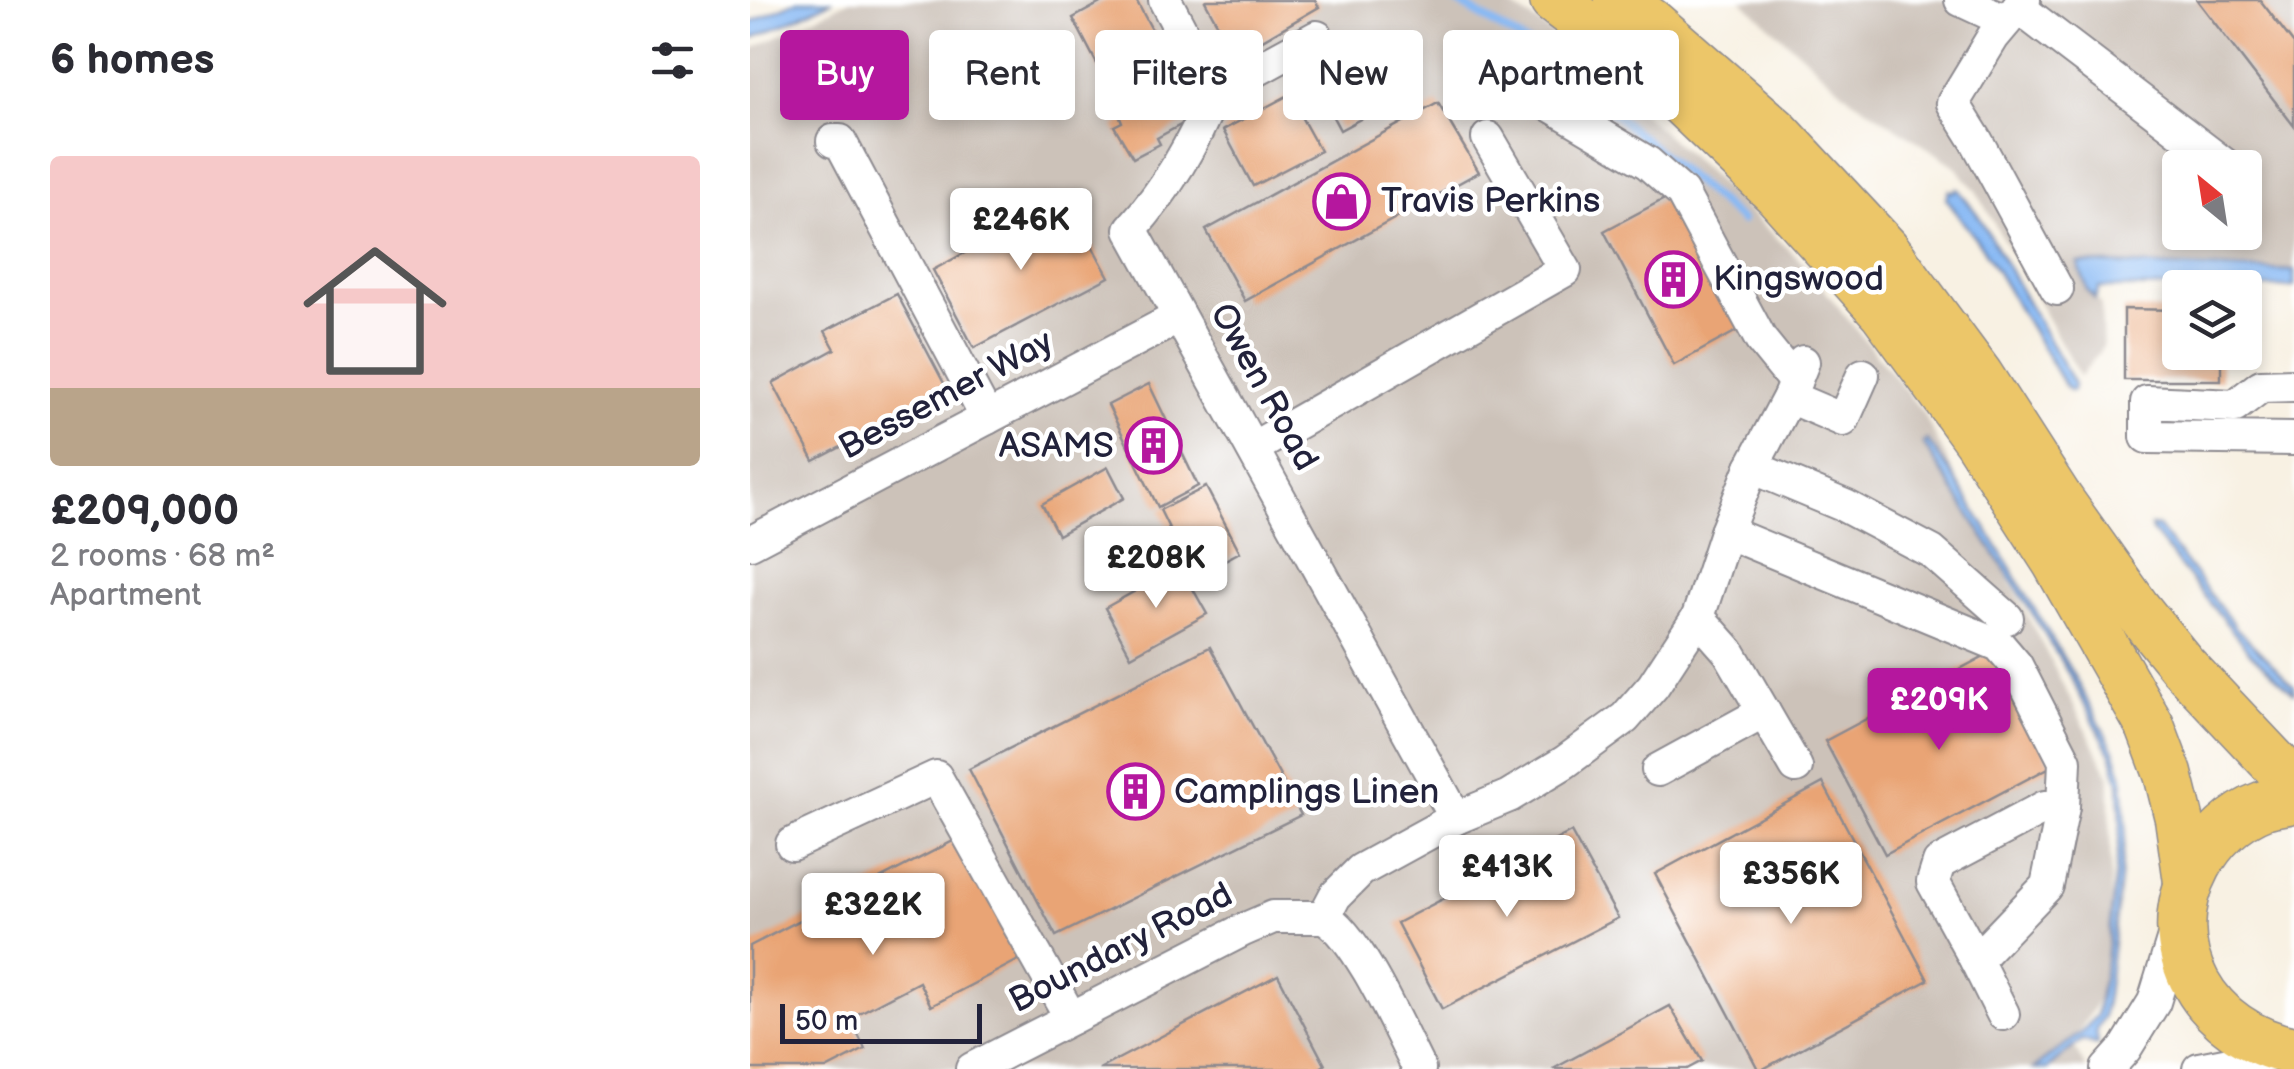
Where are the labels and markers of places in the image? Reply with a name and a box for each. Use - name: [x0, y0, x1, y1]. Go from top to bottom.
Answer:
- shop icon: Travis Perkins: [1312, 171, 1372, 231]
- place label: Travis Perkins: [1381, 180, 1600, 223]
- pin: £246K: [951, 188, 1091, 273]
- building icon: Kingswood: [1644, 249, 1704, 309]
- place label: Kingswood: [1713, 258, 1884, 301]
- building icon: ASAMS: [1123, 416, 1183, 476]
- place label: ASAMS: [999, 425, 1114, 468]
- pin: £208K: [1086, 526, 1226, 611]
- pin: £209K: [1869, 668, 2009, 753]
- building icon: Camplings Linen: [1105, 762, 1165, 822]
- place label: Camplings Linen: [1174, 771, 1439, 814]
- pin: £413K: [1437, 835, 1577, 920]
- pin: £356K: [1721, 842, 1861, 927]
- pin: £322K: [803, 873, 943, 958]

